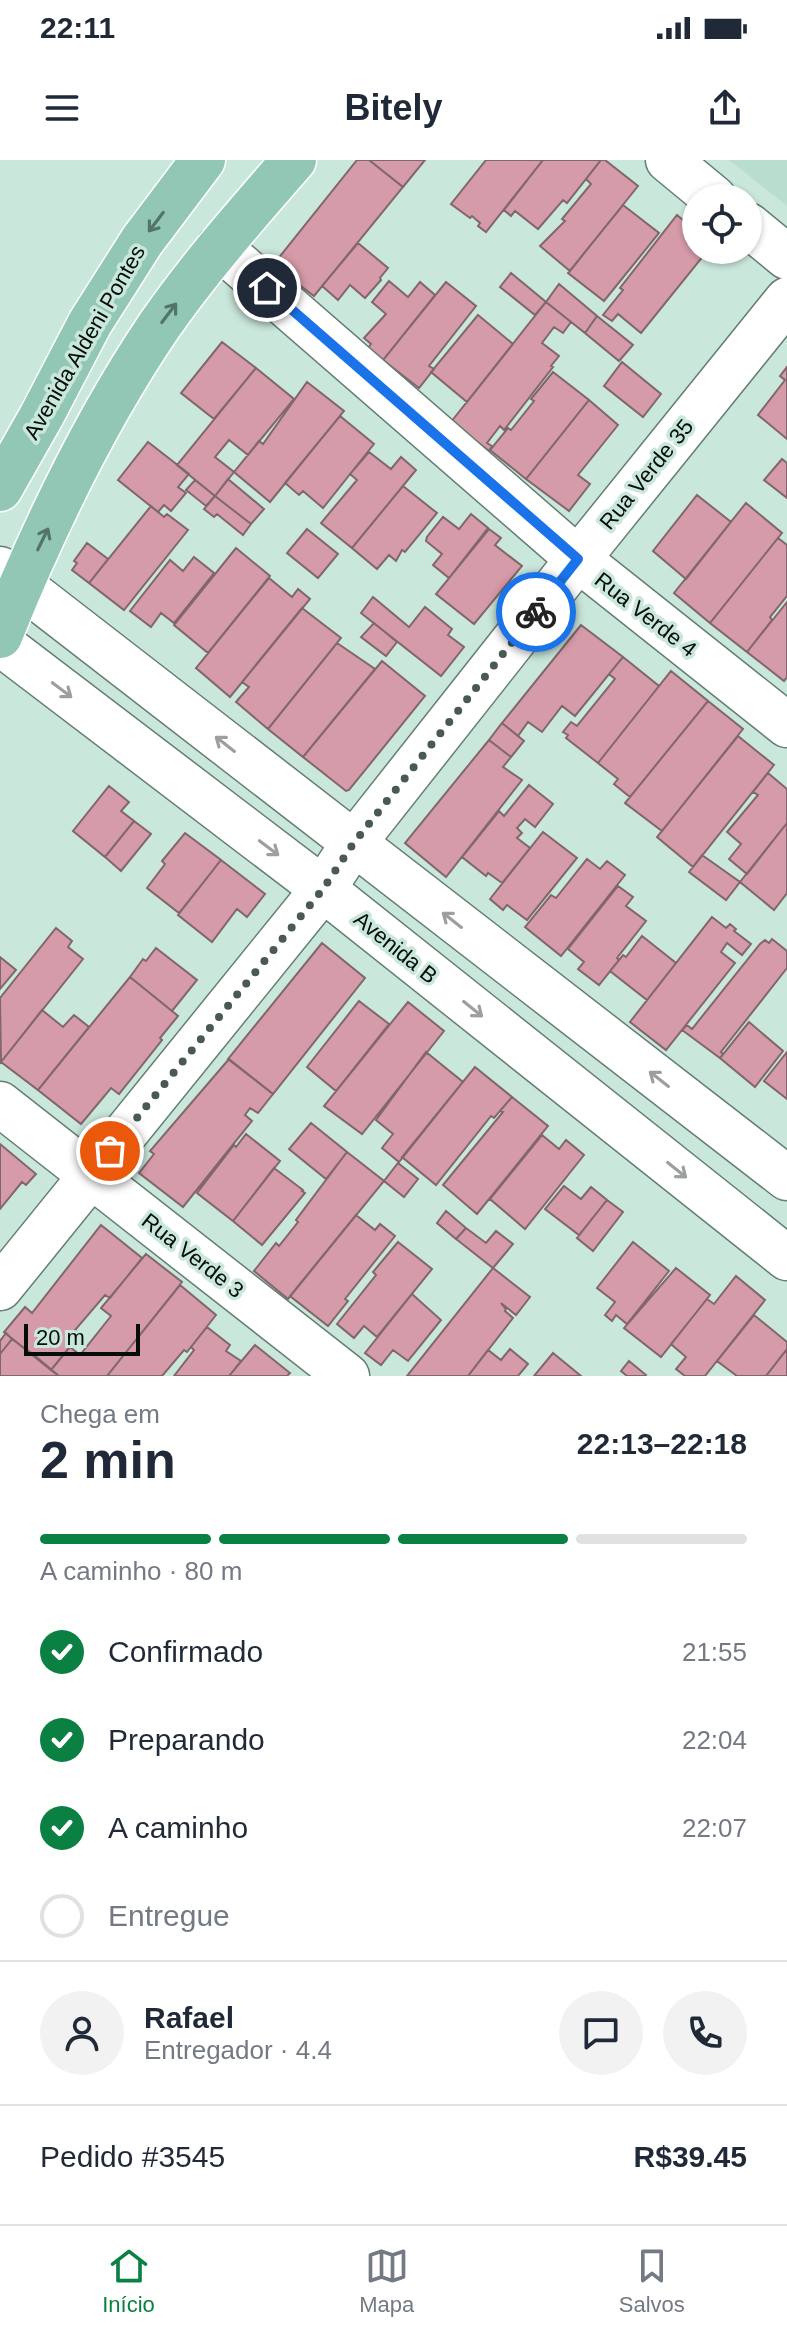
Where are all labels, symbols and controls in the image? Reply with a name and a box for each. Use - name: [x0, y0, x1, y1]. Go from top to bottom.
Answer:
- text: 22:11: [40, 11, 115, 44]
- icon: menu: [40, 86, 84, 130]
- icon: share: [703, 86, 747, 130]
- text: Bitely: [344, 87, 443, 128]
- map controls: [682, 184, 762, 264]
- button: locate: [682, 184, 762, 264]
- one-way arrow: [148, 211, 165, 232]
- street label: Avenida Aldeni Pontes: [19, 241, 150, 444]
- pin: [233, 254, 301, 322]
- icon: home: [245, 266, 289, 310]
- one-way arrow: [161, 303, 178, 324]
- street label: Rua Verde 35: [594, 414, 698, 534]
- one-way arrow: [35, 528, 51, 552]
- street label: Rua Verde 4: [590, 567, 702, 662]
- courier: [496, 572, 576, 652]
- icon: bike: [514, 590, 558, 634]
- one-way arrow: [51, 682, 72, 699]
- one-way arrow: [215, 735, 236, 752]
- one-way arrow: [258, 839, 279, 856]
- street label: Avenida B: [349, 906, 442, 989]
- one-way arrow: [442, 912, 464, 929]
- one-way arrow: [462, 1000, 483, 1017]
- one-way arrow: [648, 1070, 670, 1087]
- pin: [76, 1117, 144, 1185]
- icon: bag: [88, 1129, 132, 1173]
- one-way arrow: [666, 1162, 687, 1179]
- street label: Rua Verde 3: [137, 1208, 249, 1303]
- scale bar: [24, 1320, 140, 1356]
- text: 20 m: [36, 1325, 85, 1350]
- text: Chega em: [40, 1399, 160, 1429]
- text: 22:13–22:18: [577, 1427, 747, 1460]
- text: 2 min: [40, 1431, 176, 1489]
- text: A caminho · 80 m: [40, 1556, 242, 1586]
- icon: check: [40, 1630, 84, 1674]
- text: Confirmado: [108, 1635, 263, 1668]
- text: 21:55: [682, 1637, 747, 1667]
- icon: check: [40, 1718, 84, 1762]
- text: Preparando: [108, 1723, 265, 1756]
- text: 22:04: [682, 1725, 747, 1755]
- icon: check: [40, 1806, 84, 1850]
- text: A caminho: [108, 1811, 248, 1844]
- text: 22:07: [682, 1813, 747, 1843]
- text: Entregue: [108, 1899, 230, 1932]
- button: person: [40, 1991, 124, 2075]
- button: chat: [559, 1991, 643, 2075]
- button: phone: [663, 1991, 747, 2075]
- text: Rafael: [144, 2001, 234, 2034]
- text: Entregador · 4.4: [144, 2035, 332, 2065]
- text: Pedido #3545: [40, 2140, 225, 2173]
- text: R$39.45: [634, 2140, 747, 2173]
- tab: Início: [102, 2244, 155, 2318]
- tab: Mapa: [359, 2244, 414, 2318]
- tab: Salvos: [619, 2244, 685, 2318]

